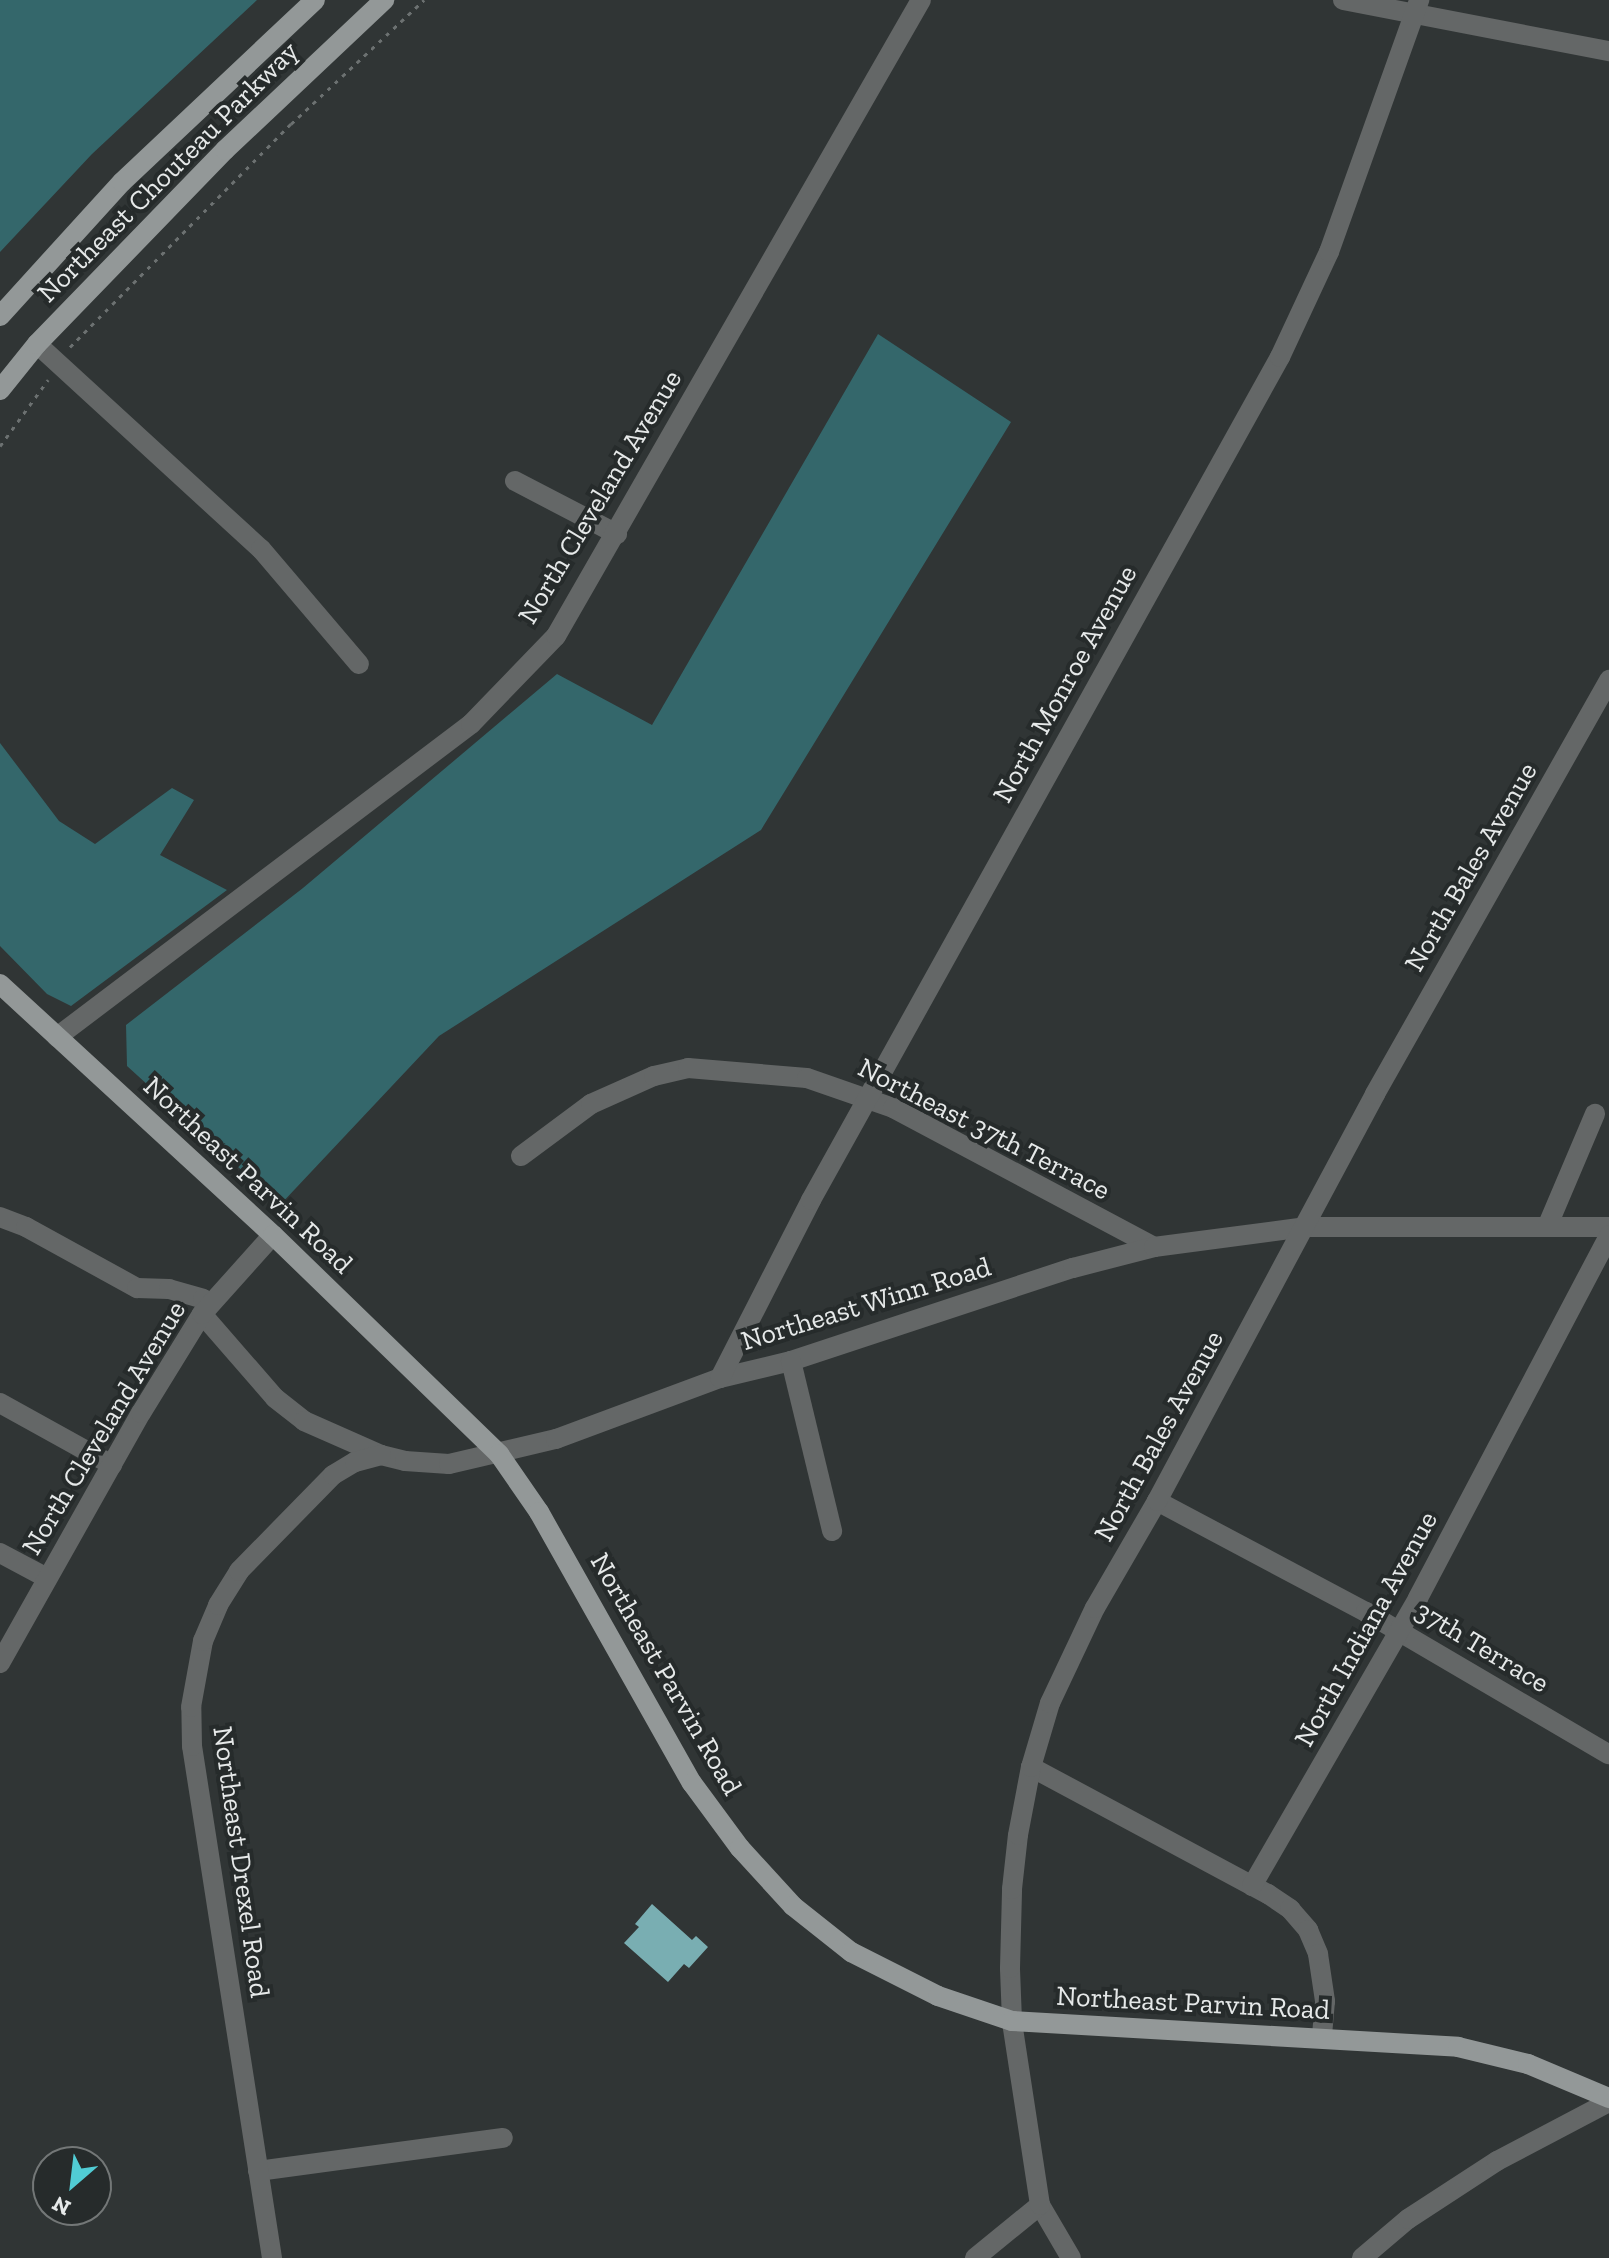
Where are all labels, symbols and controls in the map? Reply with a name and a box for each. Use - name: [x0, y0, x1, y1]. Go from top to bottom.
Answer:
- street label: Northeast Chouteau Parkway: [31, 35, 305, 309]
- street label: North Cleveland Avenue: [511, 364, 689, 630]
- street label: North Monroe Avenue: [985, 559, 1145, 809]
- street label: North Bales Avenue: [1397, 756, 1545, 978]
- street label: Northeast 37th Terrace: [852, 1051, 1116, 1207]
- street label: Northeast Parvin Road: [136, 1069, 360, 1281]
- street label: Northeast Winn Road: [737, 1250, 995, 1358]
- street label: North Cleveland Avenue: [15, 1295, 193, 1561]
- street label: North Bales Avenue: [1087, 1324, 1231, 1548]
- street label: North Indiana Avenue: [1287, 1505, 1445, 1753]
- street label: Northeast Parvin Road: [583, 1547, 749, 1801]
- street label: 37th Terrace: [1409, 1594, 1555, 1700]
- street label: Northeast Drexel Road: [205, 1724, 277, 2000]
- street label: Northeast Parvin Road: [1055, 1979, 1331, 2027]
- north arrow: [32, 2146, 112, 2226]
- text: N: [48, 2190, 75, 2222]

